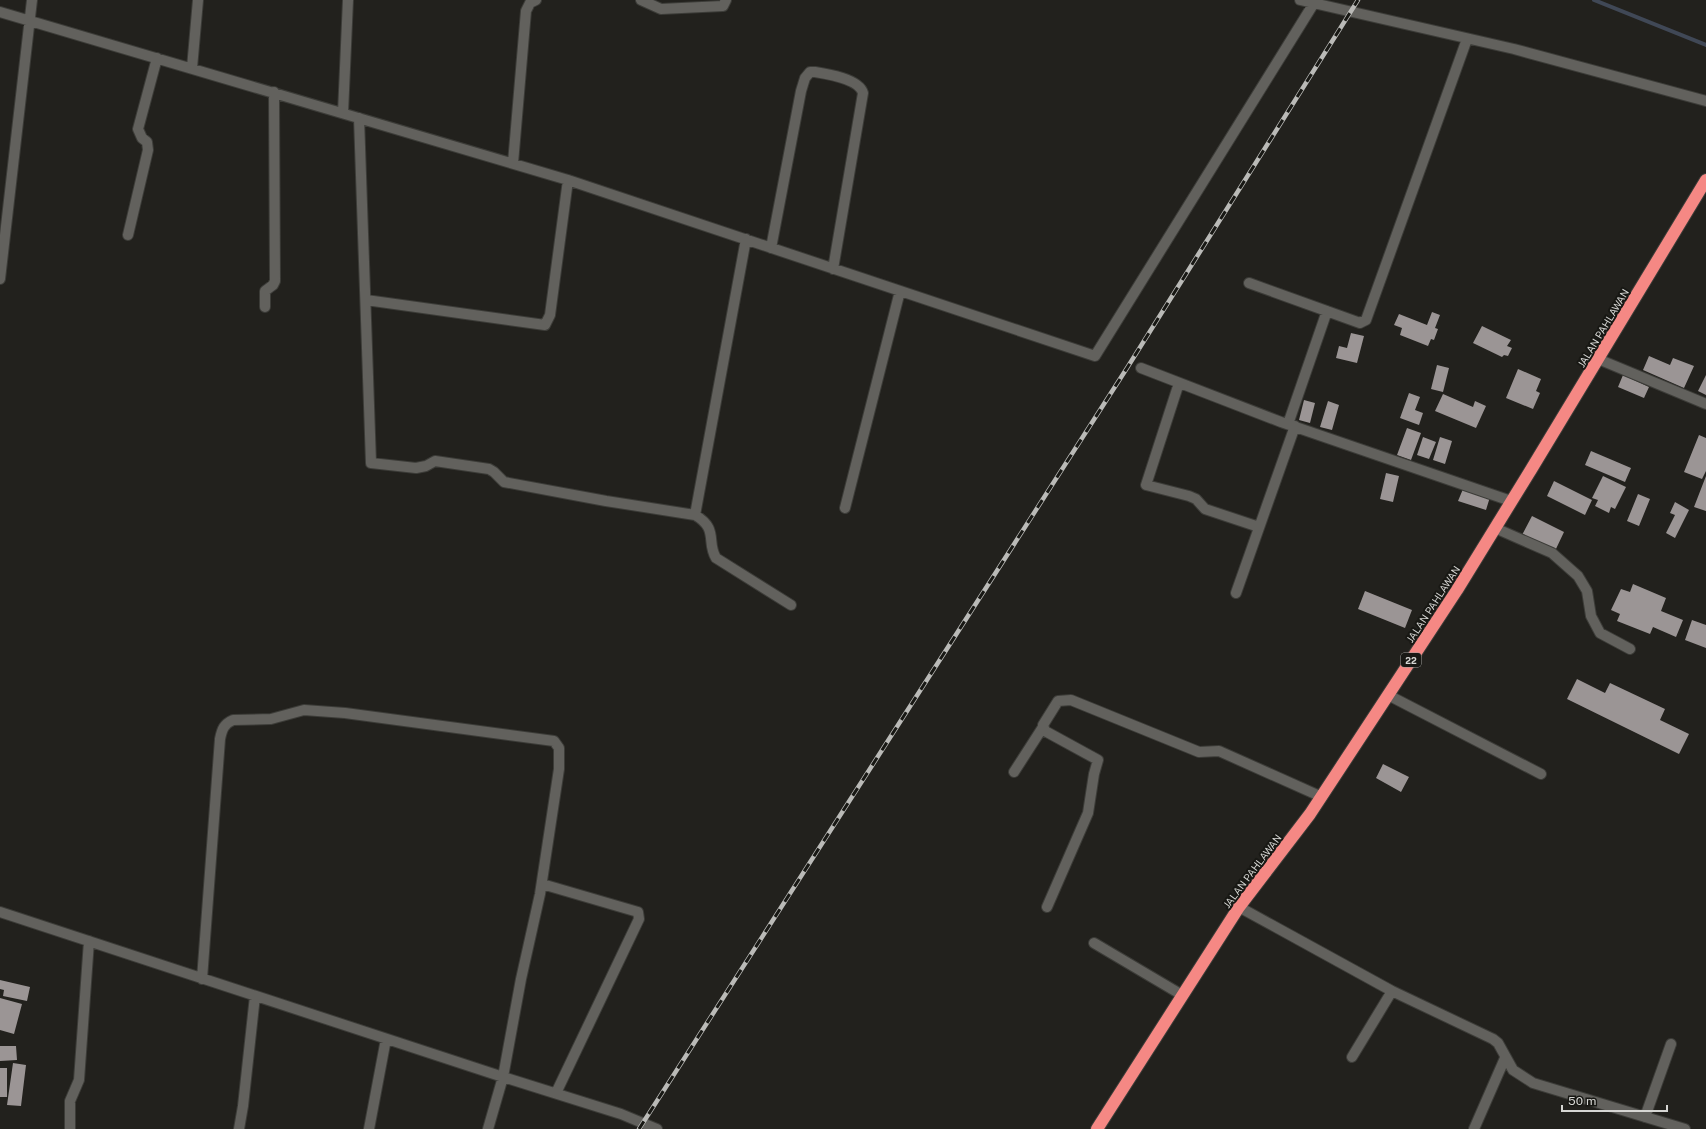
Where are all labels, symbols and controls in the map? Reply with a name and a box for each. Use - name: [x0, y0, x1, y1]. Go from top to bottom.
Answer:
- street label: JALAN PAHLAWAN: [1575, 287, 1631, 369]
- street label: JALAN PAHLAWAN: [1404, 563, 1462, 645]
- road number: 22: [1401, 653, 1421, 667]
- street label: JALAN PAHLAWAN: [1220, 832, 1284, 910]
- scale bar: [1562, 1087, 1667, 1113]
- text: 50 m: [1568, 1094, 1596, 1108]

